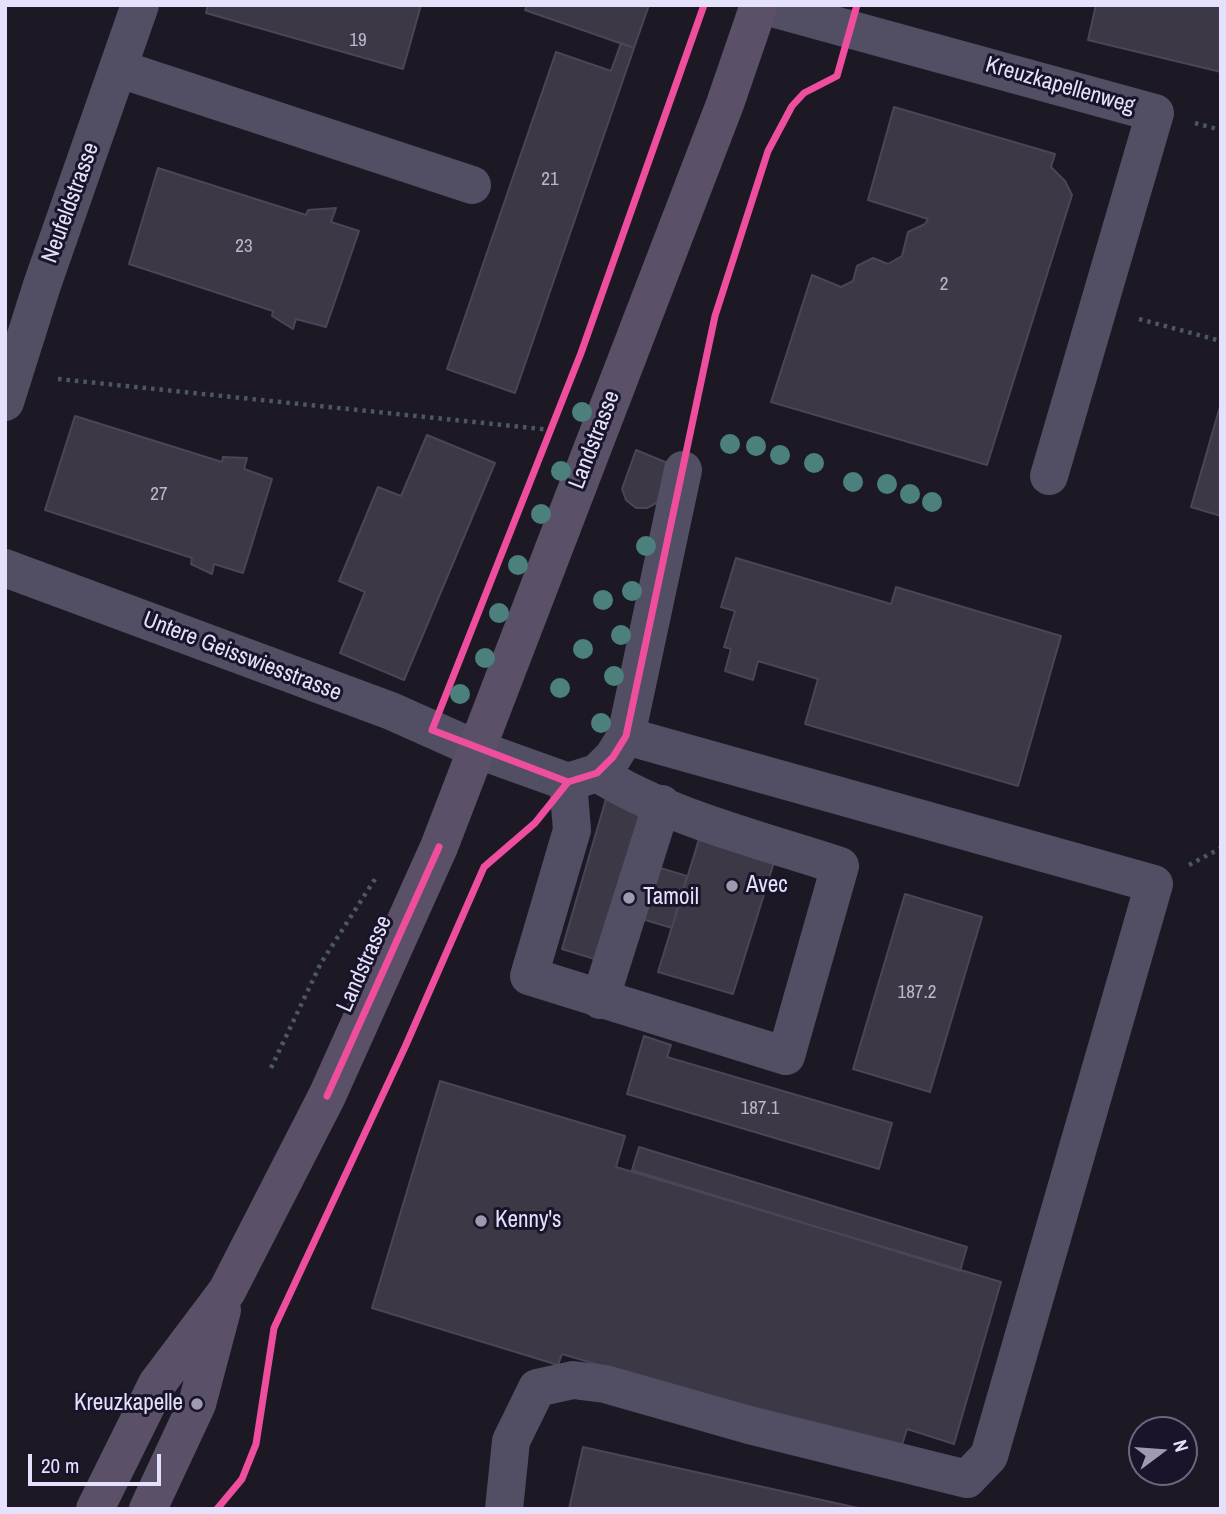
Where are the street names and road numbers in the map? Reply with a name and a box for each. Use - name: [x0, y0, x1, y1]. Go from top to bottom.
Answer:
- street label: Kreuzkapellenweg: [982, 51, 1138, 121]
- street label: Neufeldstrasse: [37, 139, 105, 267]
- street label: Landstrasse: [564, 387, 626, 493]
- street label: Untere Geisswiesstrasse: [139, 606, 345, 708]
- street label: Landstrasse: [331, 911, 399, 1017]

